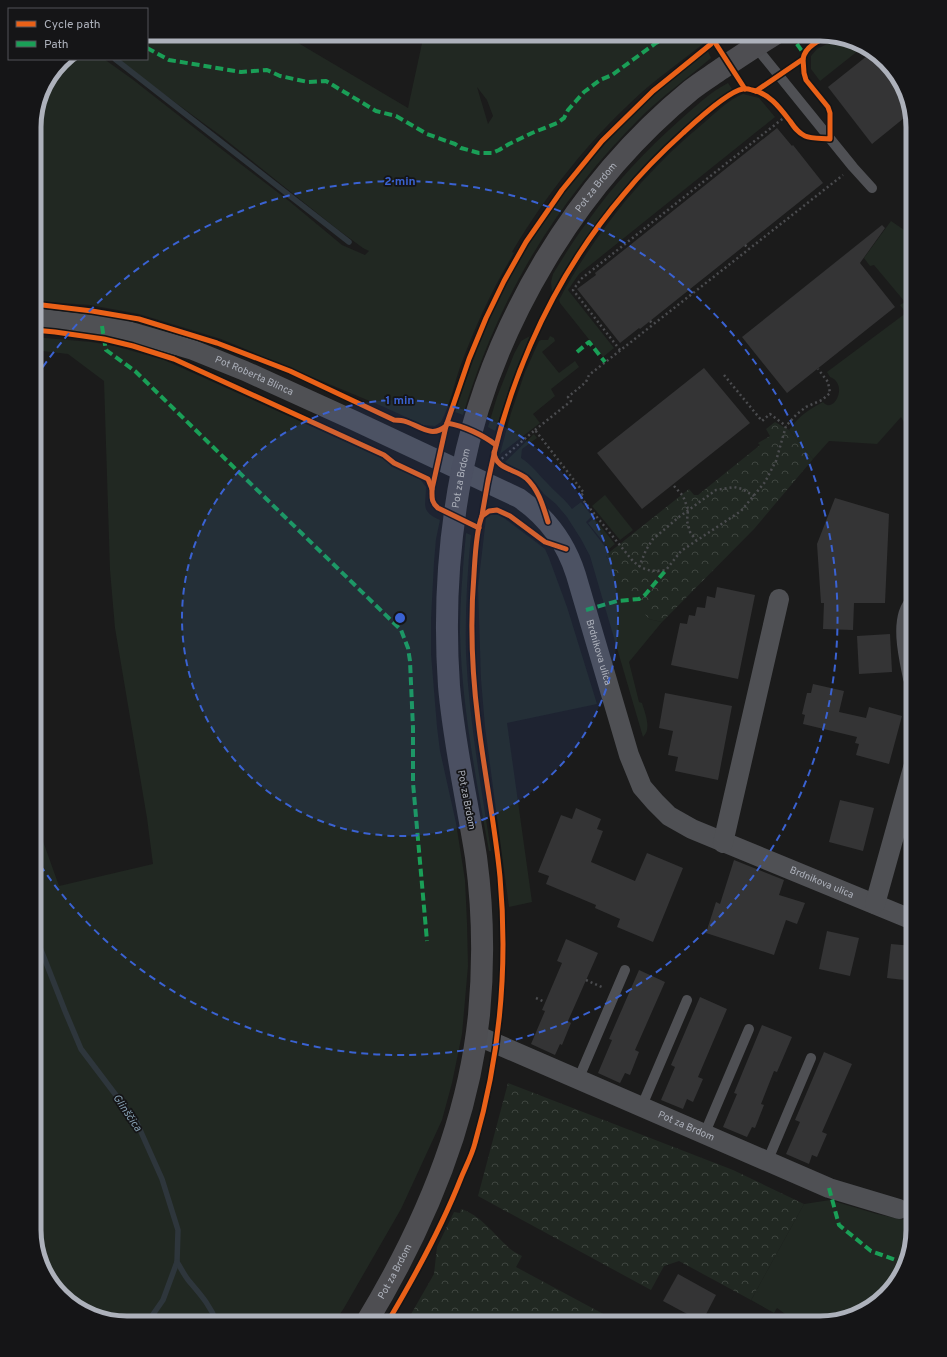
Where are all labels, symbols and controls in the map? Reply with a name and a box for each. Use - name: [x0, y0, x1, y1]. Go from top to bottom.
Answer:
- legend: [8, 8, 148, 60]
- text: Cycle path: [44, 17, 101, 33]
- text: Path: [44, 37, 69, 53]
- street label: Pot za Brdom: [572, 160, 620, 215]
- text: 2 min: [384, 174, 416, 190]
- street label: Pot Roberta Blinca: [213, 353, 295, 399]
- text: 1 min: [386, 393, 414, 409]
- street label: Pot za Brdom: [449, 447, 473, 509]
- centre of rings: [393, 611, 407, 625]
- street label: Brdnikova ulica: [583, 618, 615, 687]
- street label: Pot za Brdom: [454, 769, 478, 831]
- street label: Brdnikova ulica: [788, 863, 856, 901]
- water label: Glinščica: [109, 1092, 145, 1135]
- street label: Pot za Brdom: [656, 1108, 716, 1144]
- street label: Pot za Brdom: [375, 1242, 415, 1301]

